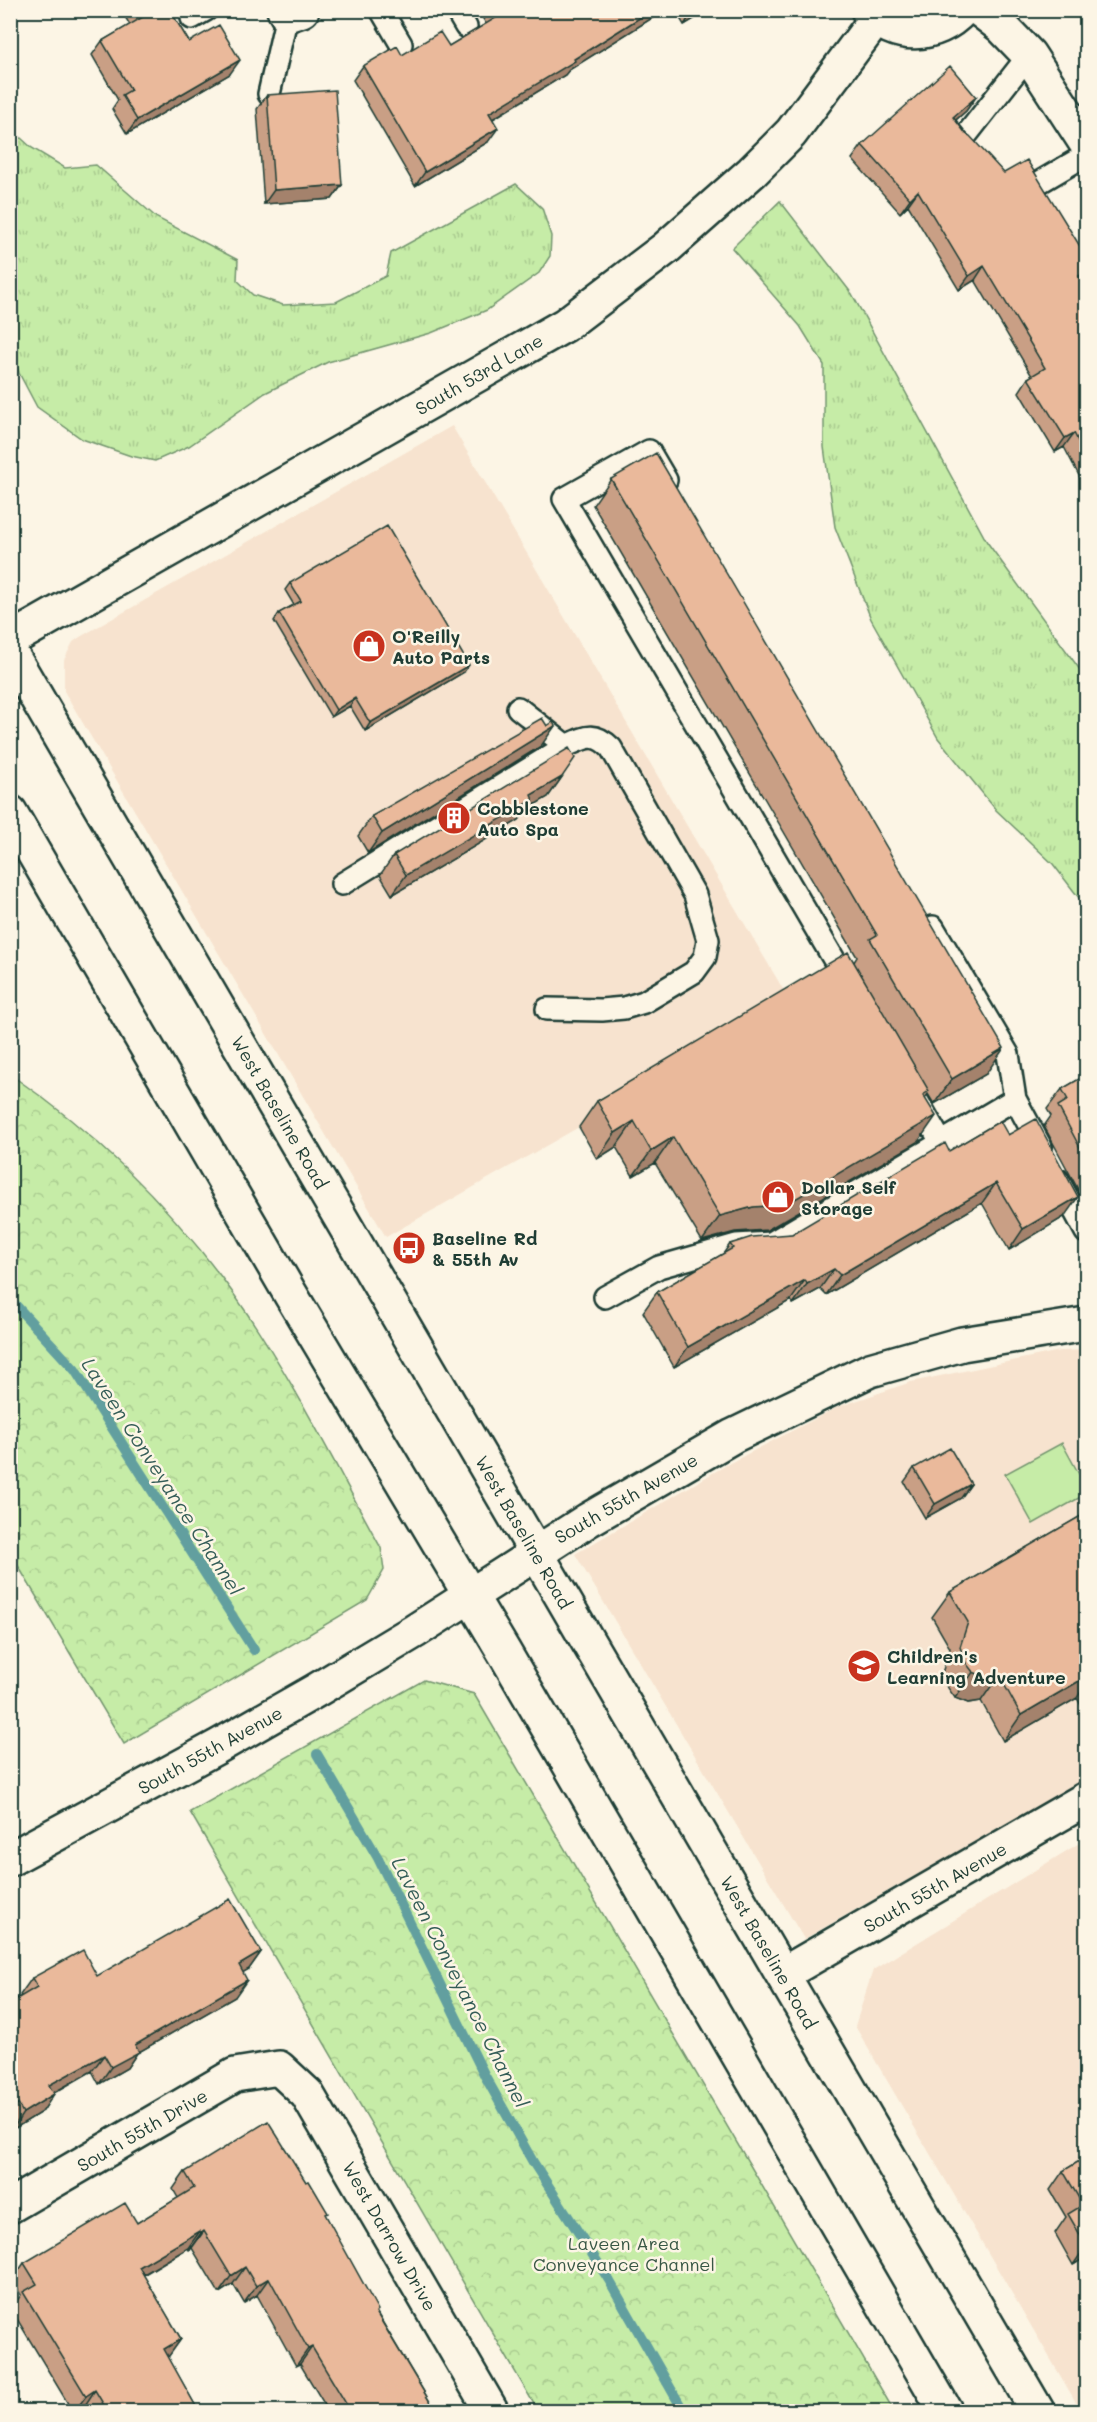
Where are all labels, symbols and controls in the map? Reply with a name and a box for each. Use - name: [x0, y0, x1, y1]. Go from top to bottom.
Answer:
- street label: South 53rd Lane: [411, 328, 547, 420]
- place label: O'Reilly Auto Parts: [392, 624, 490, 669]
- shop icon: O'Reilly Auto Parts: [351, 628, 387, 664]
- place label: Cobblestone Auto Spa: [477, 796, 589, 841]
- building icon: Cobblestone Auto Spa: [436, 800, 472, 836]
- street label: West Baseline Road: [226, 1031, 334, 1193]
- place label: Dollar Self Storage: [801, 1175, 896, 1220]
- shop icon: Dollar Self Storage: [760, 1179, 796, 1215]
- place label: Baseline Rd & 55th Av: [432, 1226, 537, 1271]
- bus stop icon: Baseline Rd & 55th Av: [391, 1230, 427, 1266]
- water label: Laveen Conveyance Channel: [76, 1352, 250, 1600]
- street label: South 55th Avenue: [550, 1447, 702, 1549]
- street label: West Baseline Road: [470, 1451, 578, 1613]
- place label: Children's Learning Adventure: [887, 1644, 1066, 1689]
- school or university icon: Children's Learning Adventure: [846, 1648, 882, 1684]
- street label: South 55th Avenue: [134, 1700, 286, 1800]
- street label: South 55th Avenue: [859, 1836, 1011, 1938]
- water label: Laveen Conveyance Channel: [386, 1852, 536, 2112]
- street label: West Baseline Road: [715, 1871, 823, 2033]
- street label: South 55th Drive: [72, 2083, 212, 2177]
- street label: West Darrow Drive: [337, 2157, 443, 2315]
- park label: Laveen Area Conveyance Channel: [533, 2231, 715, 2276]

